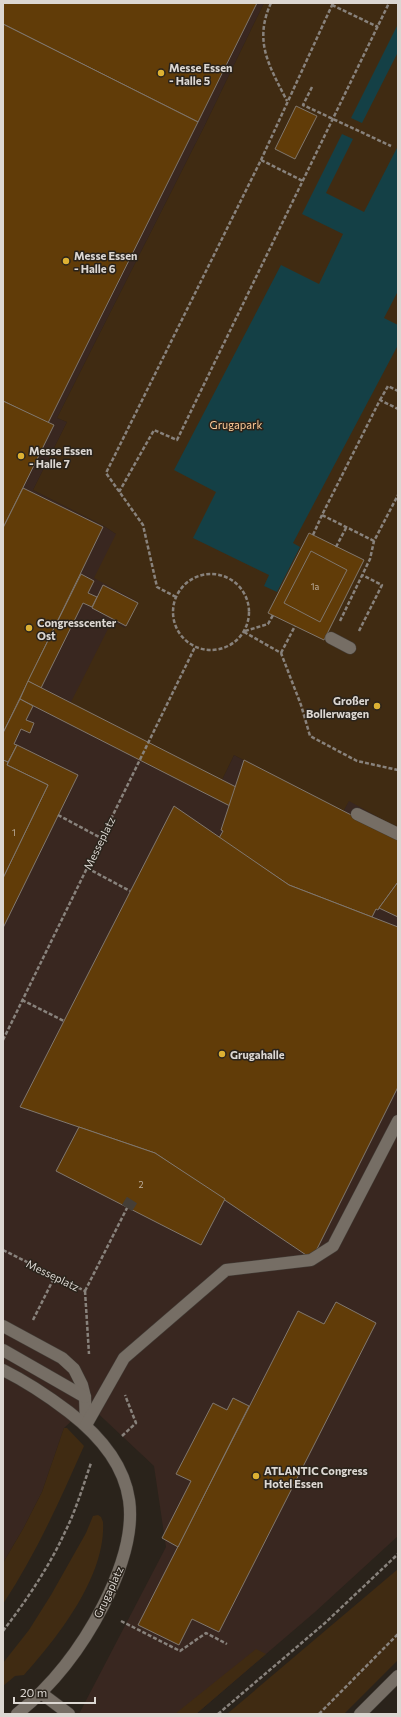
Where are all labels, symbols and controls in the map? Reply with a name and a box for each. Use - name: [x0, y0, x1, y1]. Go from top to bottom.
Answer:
- place label: Messe Essen - Halle 5: [169, 61, 232, 87]
- marker: Messe Essen - Halle 5: [156, 68, 166, 78]
- place label: Messe Essen - Halle 6: [74, 249, 137, 275]
- marker: Messe Essen - Halle 6: [61, 256, 71, 266]
- park label: Grugapark: [210, 418, 262, 431]
- place label: Messe Essen - Halle 7: [29, 444, 92, 470]
- marker: Messe Essen - Halle 7: [16, 451, 26, 461]
- house number: 1a: [311, 581, 320, 592]
- place label: Congresscenter Ost: [37, 616, 117, 642]
- marker: Congresscenter Ost: [24, 623, 34, 633]
- place label: Großer Bollerwagen: [306, 694, 369, 720]
- marker: Großer Bollerwagen: [372, 701, 382, 711]
- street label: Messeplatz: [81, 814, 118, 872]
- house number: 1: [12, 827, 16, 838]
- place label: Grugahalle: [230, 1048, 285, 1061]
- marker: Grugahalle: [217, 1049, 227, 1059]
- house number: 2: [139, 1179, 144, 1190]
- street label: Messeplatz: [24, 1257, 82, 1294]
- place label: ATLANTIC Congress Hotel Essen: [264, 1464, 368, 1490]
- marker: ATLANTIC Congress Hotel Essen: [251, 1471, 261, 1481]
- street label: Grugaplatz: [90, 1564, 126, 1620]
- scale bar: [14, 1679, 95, 1705]
- text: 20 m: [20, 1685, 47, 1699]

